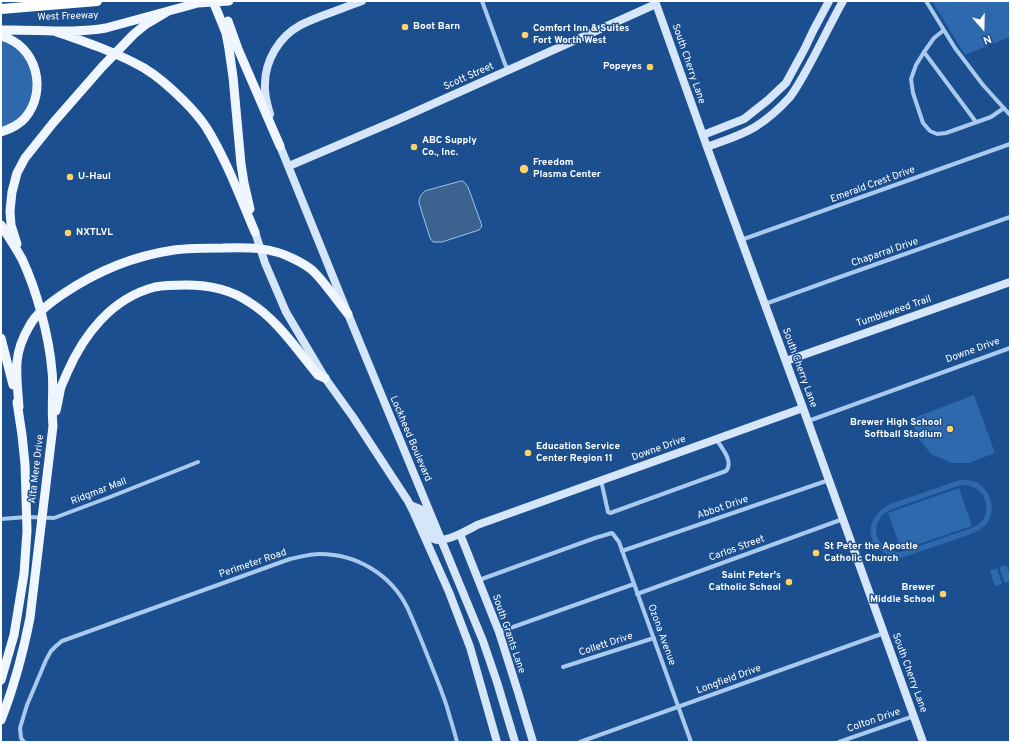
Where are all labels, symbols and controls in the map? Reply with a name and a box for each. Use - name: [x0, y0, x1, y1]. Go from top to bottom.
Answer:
- north arrow: [963, 8, 1003, 48]
- street label: West Freeway: [37, 10, 99, 24]
- place label: Boot Barn: [413, 21, 460, 33]
- marker: Boot Barn: [400, 22, 410, 32]
- street label: South Cherry Lane: [669, 22, 707, 106]
- place label: Comfort Inn & Suites Fort Worth West: [533, 23, 629, 46]
- marker: Comfort Inn & Suites Fort Worth West: [520, 30, 530, 40]
- text: N: [981, 31, 993, 47]
- street label: Scott Street: [442, 61, 496, 93]
- place label: Popeyes: [603, 61, 642, 73]
- marker: Popeyes: [645, 62, 655, 72]
- place label: ABC Supply Co., Inc.: [422, 135, 477, 158]
- marker: ABC Supply Co., Inc.: [409, 142, 419, 152]
- place label: Freedom Plasma Center: [533, 157, 601, 180]
- marker: Freedom Plasma Center: [518, 163, 530, 175]
- street label: Emerald Crest Drive: [829, 164, 917, 206]
- place label: U-Haul: [78, 171, 111, 183]
- marker: U-Haul: [65, 172, 75, 182]
- place label: NXTLVL: [76, 227, 113, 239]
- marker: NXTLVL: [63, 228, 73, 238]
- street label: Chaparral Drive: [850, 236, 920, 270]
- street label: Tumbleweed Trail: [855, 294, 933, 330]
- street label: South Cherry Lane: [779, 327, 819, 409]
- street label: Downe Drive: [944, 336, 1002, 366]
- street label: Lockheed Boulevard: [387, 394, 433, 484]
- place label: Brewer High School Softball Stadium: [850, 417, 942, 440]
- marker: Brewer High School Softball Stadium: [945, 424, 955, 434]
- street label: Alta Mere Drive: [27, 434, 47, 504]
- street label: Downe Drive: [630, 434, 688, 464]
- place label: Education Service Center Region 11: [536, 441, 620, 464]
- marker: Education Service Center Region 11: [523, 448, 533, 458]
- street label: Ridgmar Mall: [69, 476, 129, 508]
- street label: Abbot Drive: [696, 494, 750, 522]
- street label: Carlos Street: [708, 533, 766, 565]
- place label: St Peter the Apostle Catholic Church: [824, 541, 918, 564]
- street label: Perimeter Road: [218, 547, 288, 581]
- marker: St Peter the Apostle Catholic Church: [811, 548, 821, 558]
- place label: Saint Peter's Catholic School: [709, 570, 781, 594]
- marker: Saint Peter's Catholic School: [784, 577, 794, 587]
- place label: Brewer Middle School: [870, 582, 935, 606]
- marker: Brewer Middle School: [938, 589, 948, 599]
- street label: South Grants Lane: [489, 593, 527, 675]
- street label: Ozona Avenue: [644, 603, 678, 667]
- street label: Collett Drive: [577, 631, 635, 659]
- street label: South Cherry Lane: [889, 632, 929, 714]
- street label: Longfield Drive: [695, 663, 763, 697]
- street label: Colton Drive: [846, 706, 902, 736]

